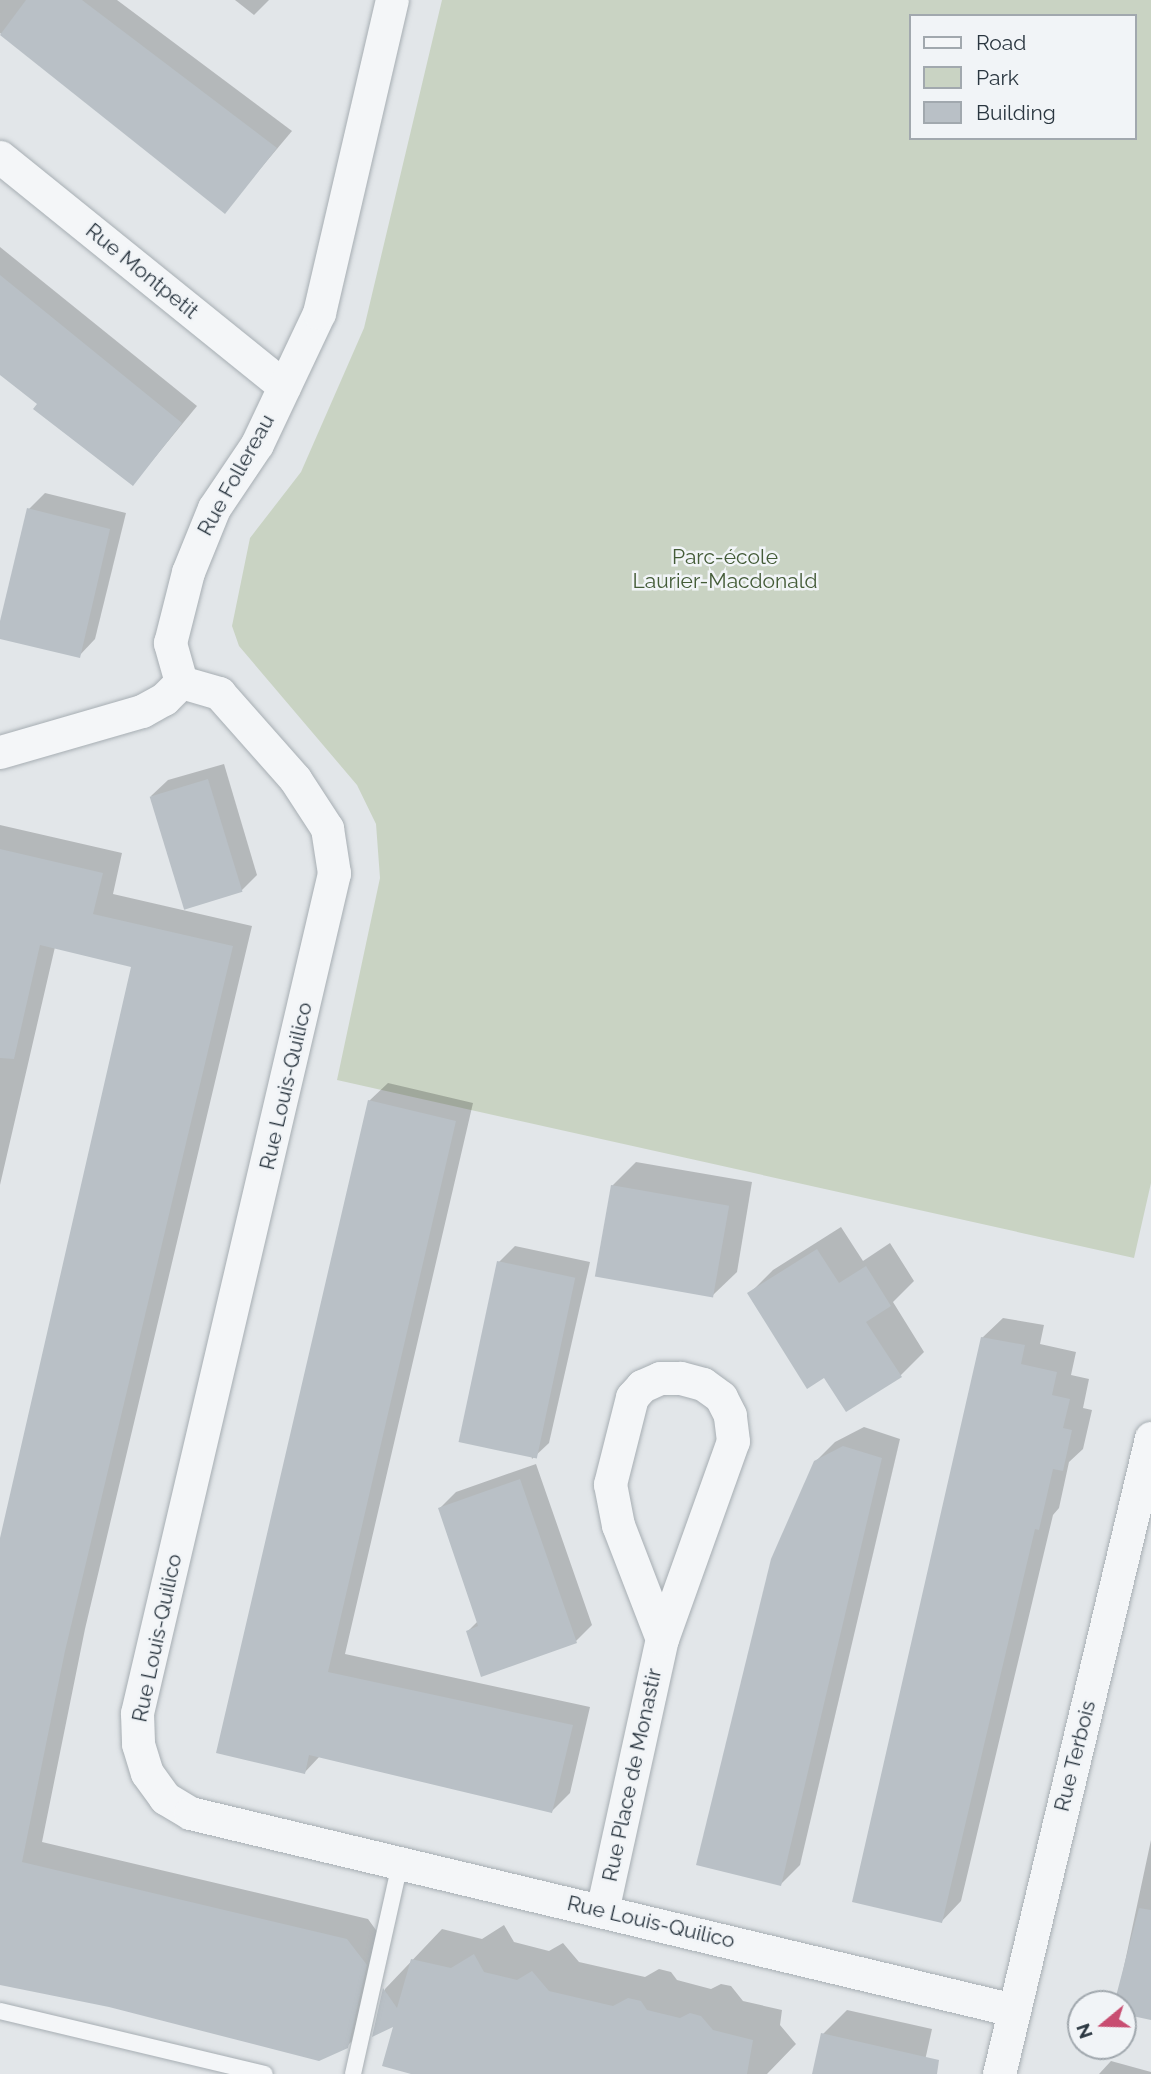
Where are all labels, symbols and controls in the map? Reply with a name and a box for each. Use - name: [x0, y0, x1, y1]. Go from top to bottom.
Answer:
- legend: [909, 14, 1137, 140]
- text: Road: [976, 30, 1026, 55]
- text: Park: [976, 65, 1019, 90]
- text: Building: [976, 100, 1056, 125]
- street label: Rue Montpetit: [81, 218, 203, 324]
- street label: Rue Follereau: [192, 410, 280, 540]
- park label: Parc-école Laurier-Macdonald: [632, 544, 818, 594]
- street label: Rue Louis-Quilico: [254, 1000, 318, 1172]
- street label: Rue Louis-Quilico: [127, 1552, 187, 1724]
- street label: Rue Place de Monastir: [597, 1666, 667, 1884]
- street label: Rue Terbois: [1049, 1698, 1101, 1814]
- street label: Rue Louis-Quilico: [565, 1890, 737, 1954]
- north arrow: [1067, 1990, 1137, 2060]
- text: N: [1071, 2021, 1097, 2042]

